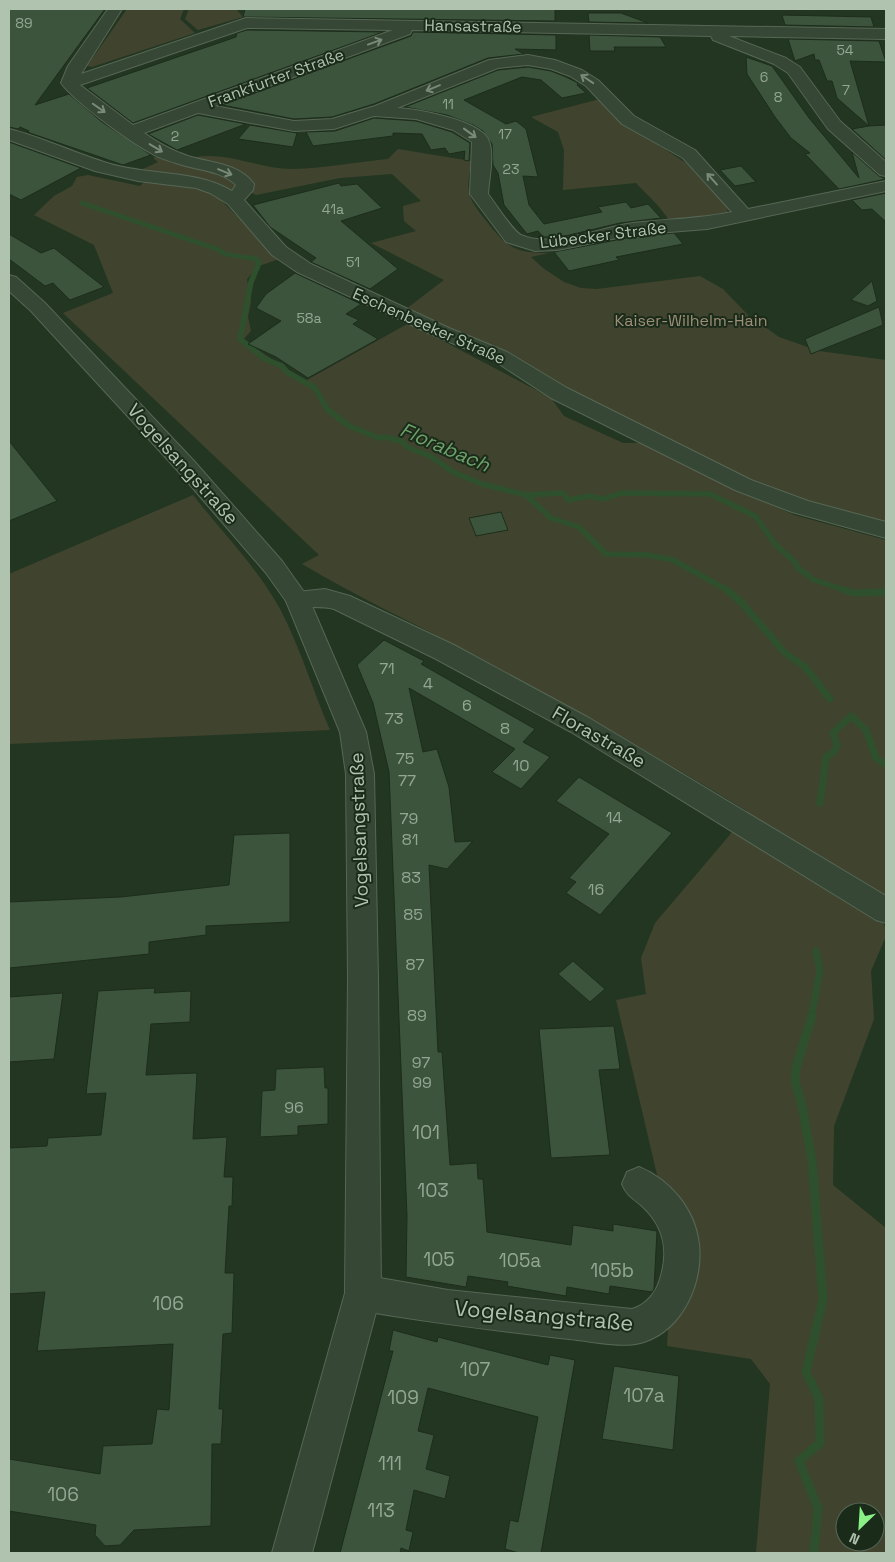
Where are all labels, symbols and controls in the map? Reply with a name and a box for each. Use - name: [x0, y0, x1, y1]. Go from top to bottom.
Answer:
- house number: 89: [15, 14, 33, 32]
- street label: Hansastraße: [424, 15, 522, 37]
- one-way arrow: [367, 37, 382, 46]
- house number: 54: [836, 41, 854, 59]
- street label: Frankfurter Straße: [205, 44, 347, 112]
- house number: 6: [760, 68, 768, 86]
- one-way arrow: [580, 74, 594, 84]
- house number: 7: [842, 81, 850, 99]
- one-way arrow: [426, 84, 441, 93]
- house number: 8: [774, 88, 783, 106]
- house number: 11: [442, 95, 454, 113]
- one-way arrow: [92, 103, 106, 113]
- house number: 17: [498, 125, 512, 143]
- house number: 2: [171, 127, 179, 145]
- one-way arrow: [463, 128, 477, 138]
- one-way arrow: [149, 143, 163, 154]
- house number: 23: [503, 160, 519, 178]
- one-way arrow: [217, 168, 232, 177]
- one-way arrow: [706, 173, 718, 186]
- house number: 41a: [322, 200, 344, 218]
- street label: Lübecker Straße: [539, 217, 667, 253]
- house number: 51: [346, 253, 360, 271]
- street label: Eschenbeeker Straße: [349, 283, 509, 369]
- house number: 58a: [296, 309, 322, 327]
- park label: Kaiser-Wilhelm-Hain: [615, 310, 767, 331]
- street label: Vogelsangstraße: [122, 398, 244, 530]
- water label: Florabach: [396, 416, 495, 478]
- house number: 71: [379, 658, 395, 679]
- house number: 4: [423, 673, 433, 694]
- house number: 6: [462, 695, 472, 716]
- street label: Florastraße: [548, 700, 650, 774]
- house number: 73: [385, 708, 403, 729]
- house number: 8: [500, 718, 510, 739]
- house number: 75: [396, 748, 414, 769]
- street label: Vogelsangstraße: [344, 752, 374, 908]
- house number: 10: [513, 755, 529, 776]
- house number: 77: [398, 770, 416, 791]
- house number: 14: [606, 807, 622, 828]
- house number: 79: [400, 808, 418, 829]
- house number: 81: [402, 829, 418, 850]
- house number: 83: [401, 867, 421, 888]
- house number: 16: [588, 879, 604, 900]
- house number: 85: [403, 904, 423, 925]
- house number: 87: [406, 954, 424, 975]
- house number: 89: [407, 1005, 427, 1026]
- house number: 97: [412, 1052, 430, 1073]
- house number: 99: [412, 1072, 432, 1093]
- house number: 96: [284, 1097, 304, 1118]
- house number: 101: [412, 1120, 440, 1145]
- house number: 103: [417, 1178, 449, 1203]
- house number: 105: [423, 1247, 455, 1272]
- house number: 105a: [499, 1248, 541, 1273]
- house number: 105b: [590, 1258, 634, 1283]
- house number: 106: [152, 1291, 184, 1316]
- street label: Vogelsangstraße: [453, 1293, 635, 1337]
- house number: 107: [460, 1357, 491, 1382]
- house number: 107a: [623, 1383, 665, 1408]
- house number: 109: [387, 1385, 419, 1410]
- house number: 111: [378, 1451, 402, 1476]
- house number: 106: [47, 1482, 79, 1507]
- house number: 113: [367, 1498, 395, 1523]
- north arrow: [835, 1502, 885, 1552]
- text: N: [846, 1529, 863, 1549]

